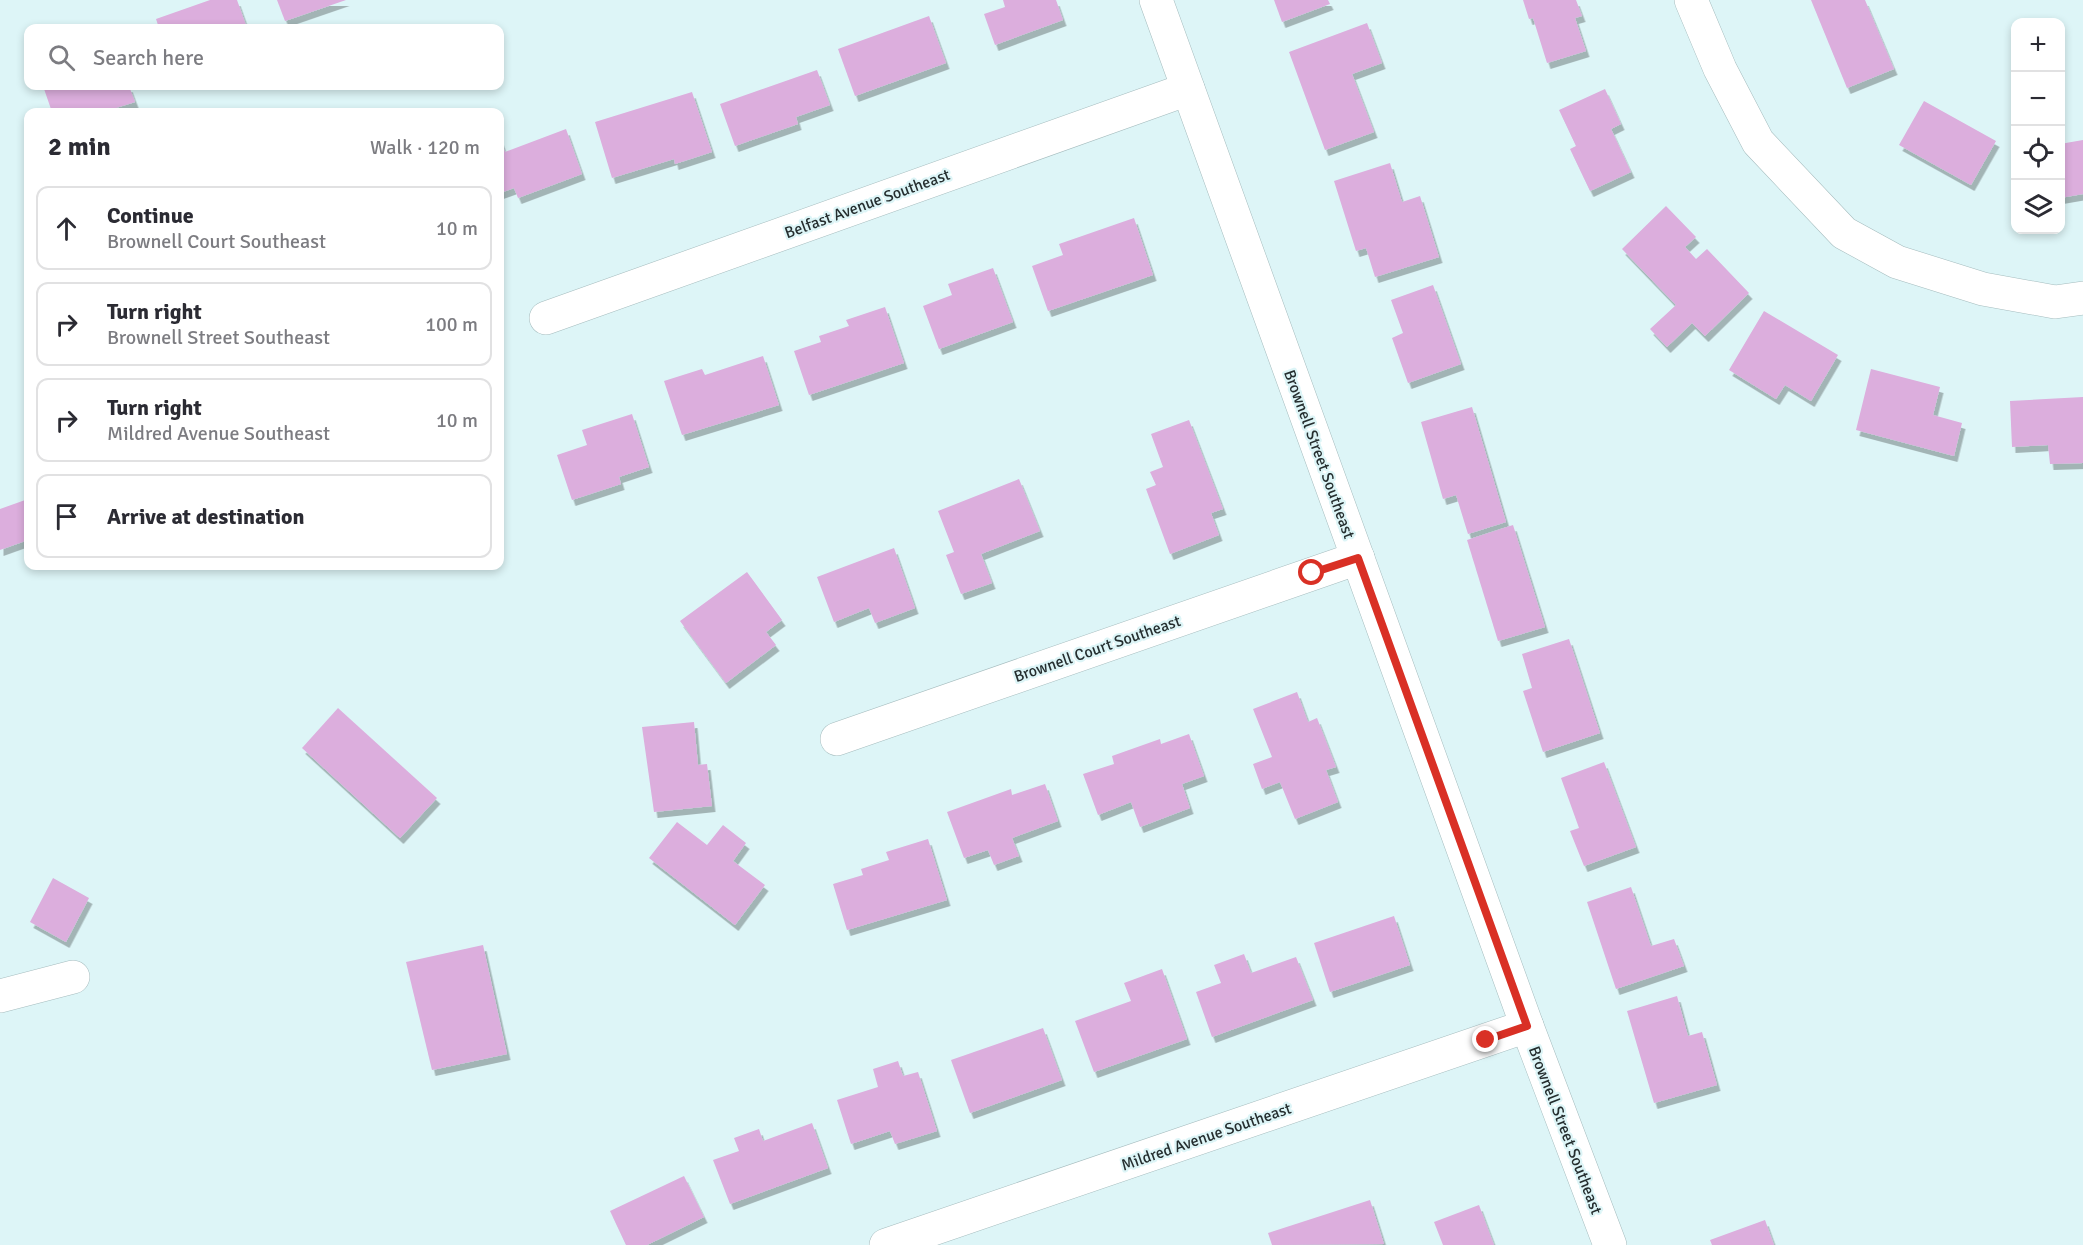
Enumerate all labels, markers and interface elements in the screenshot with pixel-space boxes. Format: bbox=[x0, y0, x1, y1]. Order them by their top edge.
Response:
map controls bbox=[2011, 18, 2065, 234]
button: + bbox=[2011, 18, 2065, 72]
search box bbox=[24, 24, 504, 90]
icon: search bbox=[45, 41, 78, 74]
text: Search here bbox=[93, 44, 204, 71]
button: − bbox=[2011, 72, 2065, 126]
button: locate bbox=[2011, 126, 2065, 180]
text: 2 min bbox=[48, 131, 111, 163]
text: Walk · 120 m bbox=[370, 135, 480, 160]
street label: Belfast Avenue Southeast bbox=[782, 165, 953, 243]
button: layers bbox=[2011, 180, 2065, 234]
text: Continue bbox=[107, 202, 194, 229]
icon: ahead bbox=[50, 212, 83, 245]
text: 10 m bbox=[436, 216, 478, 241]
text: Brownell Court Southeast bbox=[107, 229, 326, 254]
text: Turn right bbox=[107, 298, 202, 325]
icon: right bbox=[50, 308, 83, 341]
text: 100 m bbox=[425, 312, 478, 337]
text: Brownell Street Southeast bbox=[107, 325, 330, 350]
street label: Brownell Street Southeast bbox=[1279, 367, 1359, 542]
text: Turn right bbox=[107, 394, 202, 421]
icon: right bbox=[50, 404, 83, 437]
text: 10 m bbox=[436, 408, 478, 433]
text: Mildred Avenue Southeast bbox=[107, 421, 330, 446]
icon: arrive bbox=[50, 500, 83, 533]
text: Arrive at destination bbox=[107, 503, 304, 530]
route start bbox=[1298, 559, 1324, 585]
street label: Brownell Court Southeast bbox=[1011, 611, 1184, 687]
route end bbox=[1472, 1026, 1498, 1052]
street label: Brownell Street Southeast bbox=[1524, 1043, 1607, 1218]
street label: Mildred Avenue Southeast bbox=[1119, 1098, 1294, 1175]

